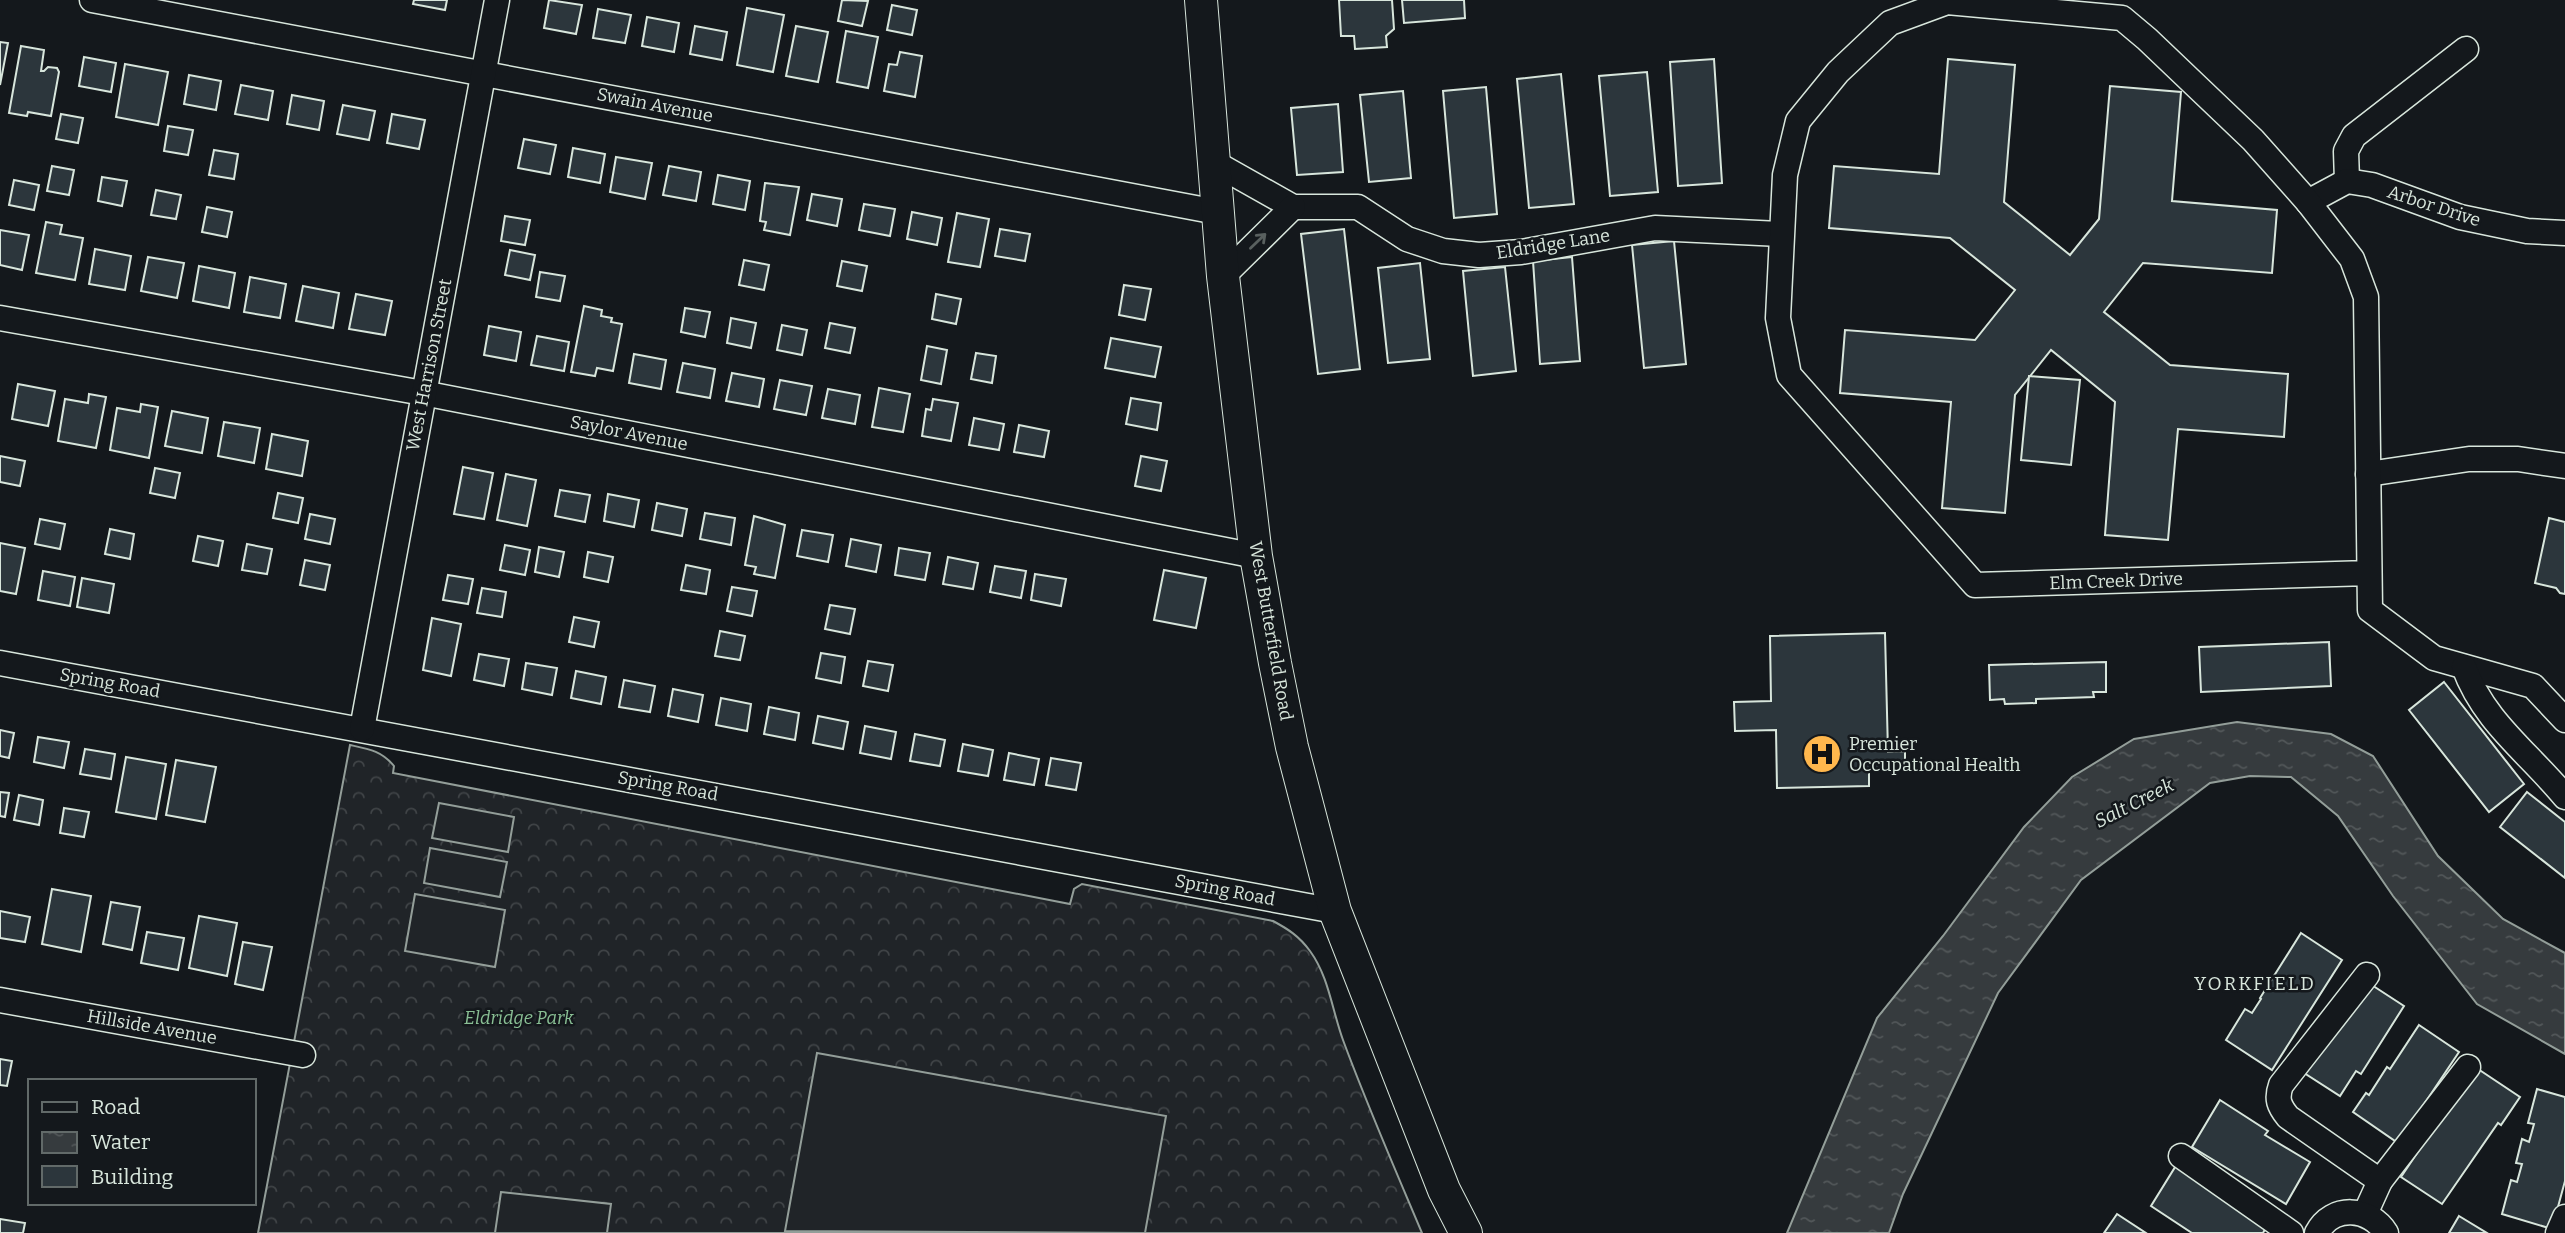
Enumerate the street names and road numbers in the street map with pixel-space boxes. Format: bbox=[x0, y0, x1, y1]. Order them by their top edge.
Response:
street label: Swain Avenue bbox=[595, 83, 715, 127]
street label: Arbor Drive bbox=[2385, 181, 2483, 231]
street label: Eldridge Lane bbox=[1495, 224, 1611, 264]
street label: West Harrison Street bbox=[401, 276, 457, 453]
street label: Saylor Avenue bbox=[568, 411, 690, 455]
street label: West Butterfield Road bbox=[1244, 539, 1298, 723]
street label: Elm Creek Drive bbox=[2049, 568, 2183, 594]
street label: Spring Road bbox=[58, 663, 162, 703]
street label: Spring Road bbox=[616, 766, 720, 806]
street label: Spring Road bbox=[1173, 870, 1277, 911]
street label: Hillside Avenue bbox=[85, 1005, 219, 1049]

